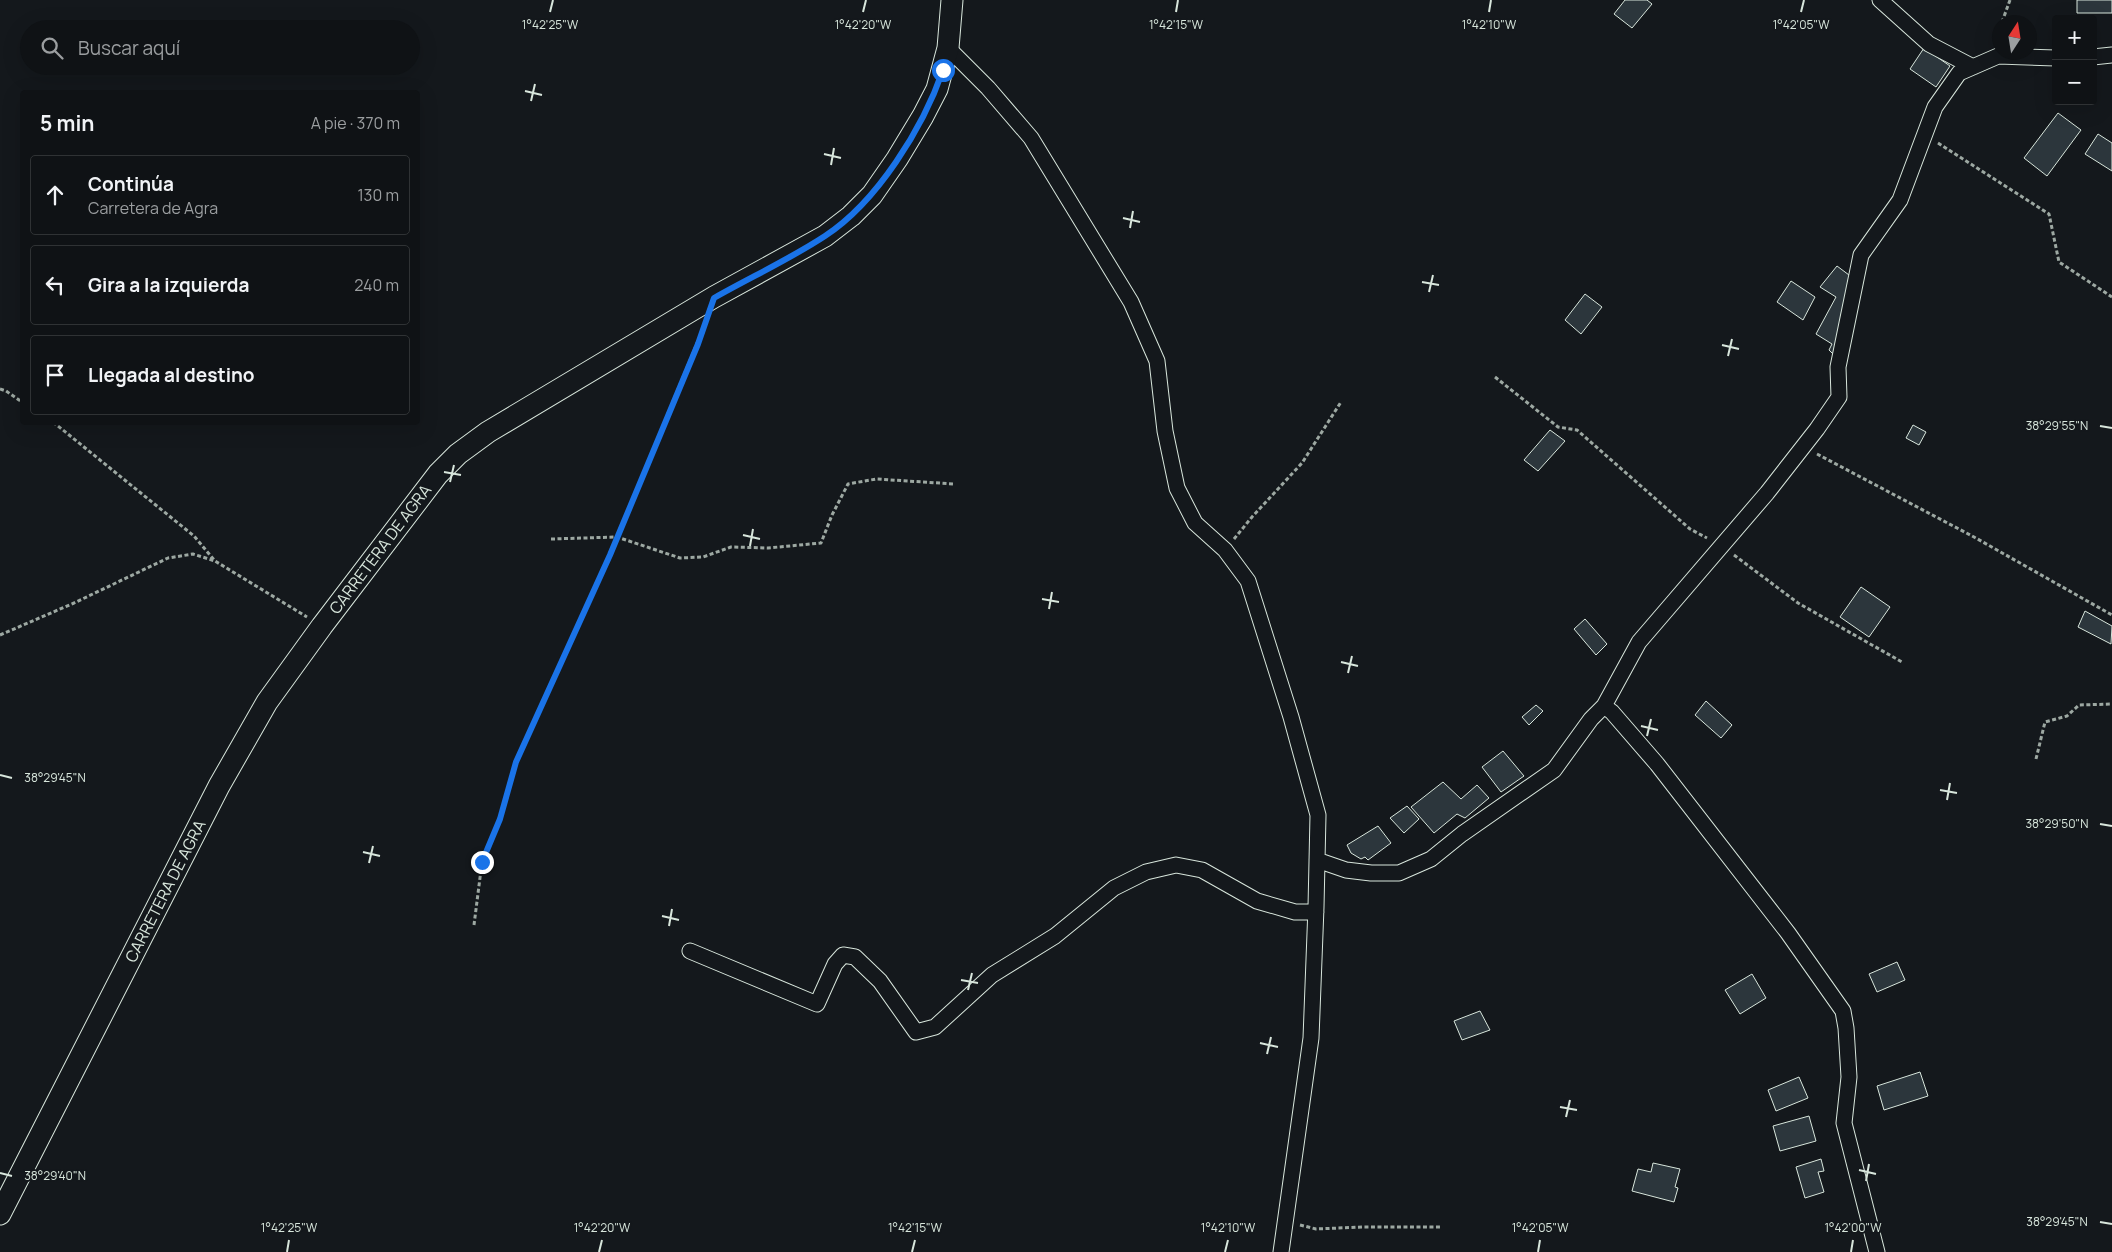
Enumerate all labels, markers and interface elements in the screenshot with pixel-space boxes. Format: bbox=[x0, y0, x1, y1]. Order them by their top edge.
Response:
north arrow bbox=[1992, 15, 2037, 60]
map controls bbox=[2052, 15, 2097, 105]
button: + bbox=[2052, 15, 2097, 60]
text: 1°42'25"W bbox=[522, 16, 579, 33]
text: 1°42'20"W bbox=[835, 16, 892, 33]
text: 1°42'15"W bbox=[1149, 16, 1204, 33]
text: 1°42'10"W bbox=[1462, 16, 1517, 33]
text: 1°42'05"W bbox=[1773, 16, 1830, 33]
search box bbox=[20, 20, 420, 75]
icon: search bbox=[38, 34, 66, 62]
text: Buscar aquí bbox=[78, 35, 180, 61]
route start bbox=[932, 59, 955, 82]
button: − bbox=[2052, 60, 2097, 105]
text: 5 min bbox=[40, 109, 94, 137]
text: A pie · 370 m bbox=[311, 112, 400, 134]
text: Continúa bbox=[88, 171, 174, 197]
icon: ahead bbox=[41, 181, 69, 209]
text: 130 m bbox=[357, 184, 399, 206]
text: Carretera de Agra bbox=[88, 197, 218, 219]
icon: left bbox=[41, 271, 69, 299]
text: Gira a la izquierda bbox=[88, 272, 249, 298]
text: 240 m bbox=[354, 274, 399, 296]
icon: arrive bbox=[41, 361, 69, 389]
text: Llegada al destino bbox=[88, 362, 255, 388]
text: 38°29'55"N bbox=[2026, 417, 2088, 434]
street label: CARRETERA DE AGRA bbox=[324, 480, 436, 618]
text: 38°29'45"N bbox=[24, 769, 86, 786]
text: 38°29'50"N bbox=[2025, 815, 2089, 832]
street label: CARRETERA DE AGRA bbox=[120, 816, 210, 966]
route end bbox=[471, 851, 494, 874]
text: 38°29'40"N bbox=[24, 1167, 86, 1184]
text: 38°29'45"N bbox=[2026, 1213, 2088, 1230]
text: 1°42'25"W bbox=[261, 1219, 318, 1236]
text: 1°42'20"W bbox=[574, 1219, 631, 1236]
text: 1°42'15"W bbox=[888, 1219, 943, 1236]
text: 1°42'10"W bbox=[1201, 1219, 1256, 1236]
text: 1°42'05"W bbox=[1512, 1219, 1569, 1236]
text: 1°42'00"W bbox=[1824, 1219, 1882, 1236]

